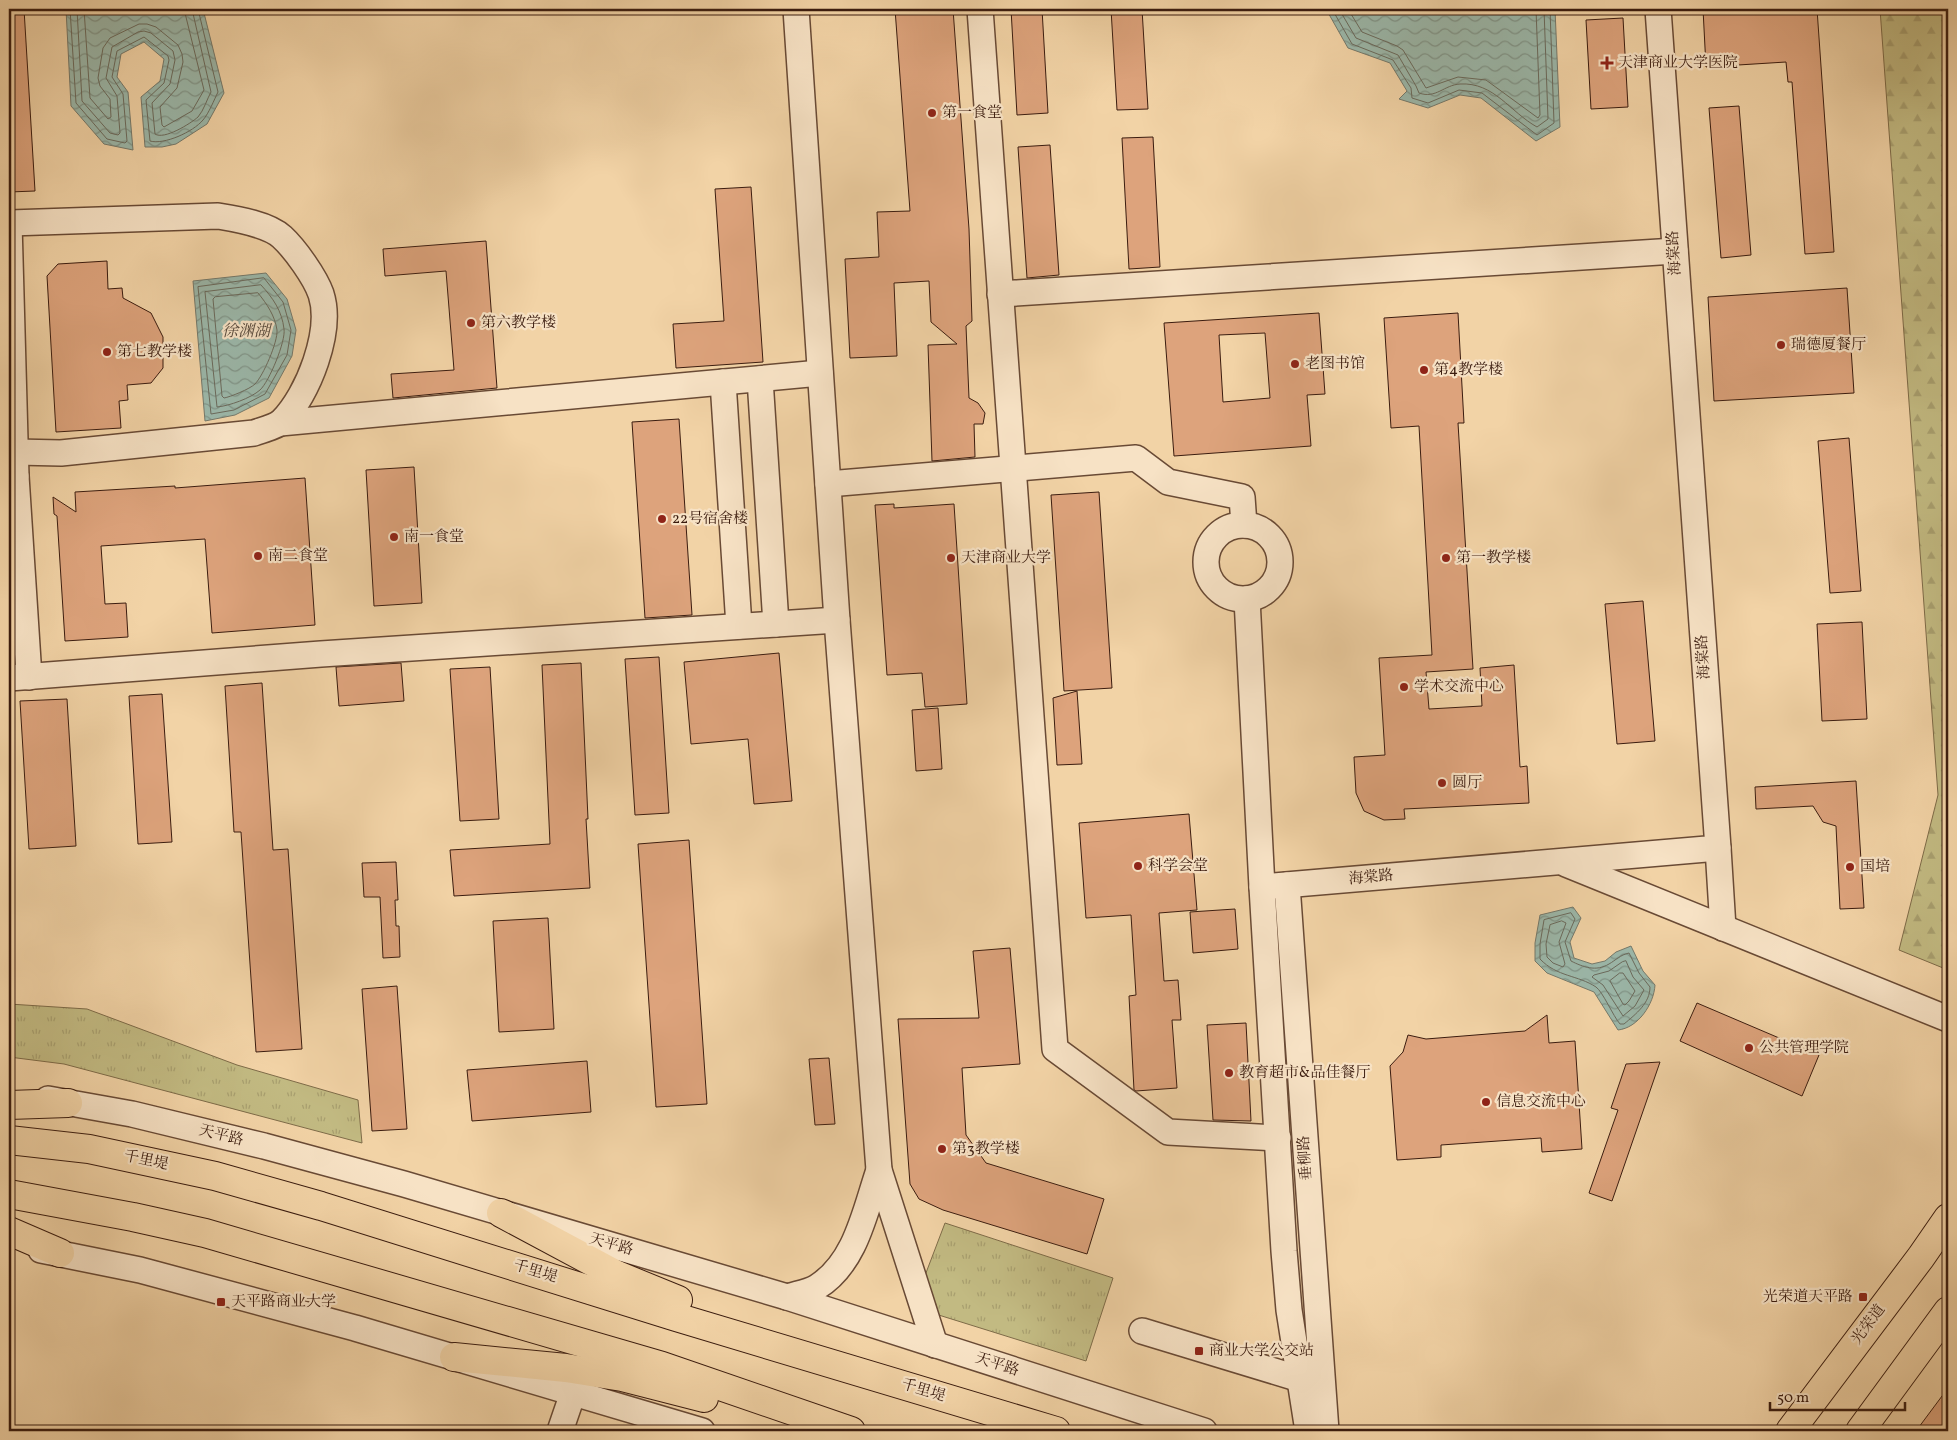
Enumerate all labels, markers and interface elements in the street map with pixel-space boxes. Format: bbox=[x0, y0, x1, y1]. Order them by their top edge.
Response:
place label: 天津商业大学医院 bbox=[1618, 53, 1738, 74]
marker: 天津商业大学医院 bbox=[1600, 56, 1614, 70]
place label: 第一食堂 bbox=[942, 103, 1002, 124]
marker: 第一食堂 bbox=[926, 107, 938, 119]
street label: 海棠路 bbox=[1663, 230, 1687, 276]
place label: 第六教学楼 bbox=[481, 313, 556, 334]
marker: 第六教学楼 bbox=[465, 317, 477, 329]
water label: 徐渊湖 bbox=[222, 321, 273, 343]
place label: 瑞德厦餐厅 bbox=[1791, 335, 1866, 356]
marker: 瑞德厦餐厅 bbox=[1775, 339, 1787, 351]
place label: 第七教学楼 bbox=[117, 342, 192, 363]
marker: 第七教学楼 bbox=[101, 346, 113, 358]
place label: 老图书馆 bbox=[1305, 354, 1365, 375]
marker: 老图书馆 bbox=[1289, 358, 1301, 370]
place label: 第4教学楼 bbox=[1434, 360, 1503, 381]
marker: 第4教学楼 bbox=[1418, 364, 1430, 376]
place label: 22号宿舍楼 bbox=[672, 509, 748, 530]
marker: 22号宿舍楼 bbox=[656, 513, 668, 525]
place label: 南一食堂 bbox=[404, 527, 464, 548]
marker: 南一食堂 bbox=[388, 531, 400, 543]
place label: 南二食堂 bbox=[268, 546, 328, 567]
place label: 天津商业大学 bbox=[961, 548, 1051, 569]
place label: 第一教学楼 bbox=[1456, 548, 1531, 569]
marker: 南二食堂 bbox=[252, 550, 264, 562]
marker: 天津商业大学 bbox=[945, 552, 957, 564]
marker: 第一教学楼 bbox=[1440, 552, 1452, 564]
street label: 海棠路 bbox=[1692, 634, 1716, 680]
place label: 学术交流中心 bbox=[1414, 677, 1504, 698]
marker: 学术交流中心 bbox=[1398, 681, 1410, 693]
place label: 圆厅 bbox=[1452, 773, 1482, 794]
marker: 圆厅 bbox=[1436, 777, 1448, 789]
place label: 科学会堂 bbox=[1148, 856, 1208, 877]
place label: 国培 bbox=[1860, 857, 1890, 878]
marker: 科学会堂 bbox=[1132, 860, 1144, 872]
marker: 国培 bbox=[1844, 861, 1856, 873]
street label: 海棠路 bbox=[1348, 866, 1394, 890]
place label: 公共管理学院 bbox=[1759, 1038, 1849, 1059]
marker: 公共管理学院 bbox=[1743, 1042, 1755, 1054]
place label: 教育超市&品佳餐厅 bbox=[1239, 1063, 1370, 1084]
marker: 教育超市&品佳餐厅 bbox=[1223, 1067, 1235, 1079]
place label: 信息交流中心 bbox=[1496, 1092, 1586, 1113]
marker: 信息交流中心 bbox=[1480, 1096, 1492, 1108]
street label: 天平路 bbox=[197, 1120, 245, 1152]
street label: 垂柳路 bbox=[1294, 1135, 1318, 1181]
place label: 第3教学楼 bbox=[952, 1139, 1020, 1160]
marker: 第3教学楼 bbox=[936, 1143, 948, 1155]
street label: 千里堤 bbox=[122, 1146, 170, 1176]
street label: 天平路 bbox=[586, 1229, 636, 1261]
street label: 千里堤 bbox=[510, 1255, 560, 1289]
place label: 光荣道天平路 bbox=[1763, 1287, 1853, 1308]
marker: 光荣道天平路 bbox=[1857, 1291, 1869, 1303]
place label: 天平路商业大学 bbox=[231, 1292, 336, 1313]
marker: 天平路商业大学 bbox=[215, 1296, 227, 1308]
street label: 光荣道 bbox=[1847, 1301, 1891, 1349]
place label: 商业大学公交站 bbox=[1209, 1341, 1314, 1362]
marker: 商业大学公交站 bbox=[1193, 1345, 1205, 1357]
street label: 天平路 bbox=[972, 1348, 1022, 1382]
street label: 千里堤 bbox=[898, 1374, 948, 1408]
scale bar bbox=[1770, 1380, 1904, 1412]
text: 50 m bbox=[1777, 1388, 1809, 1409]

